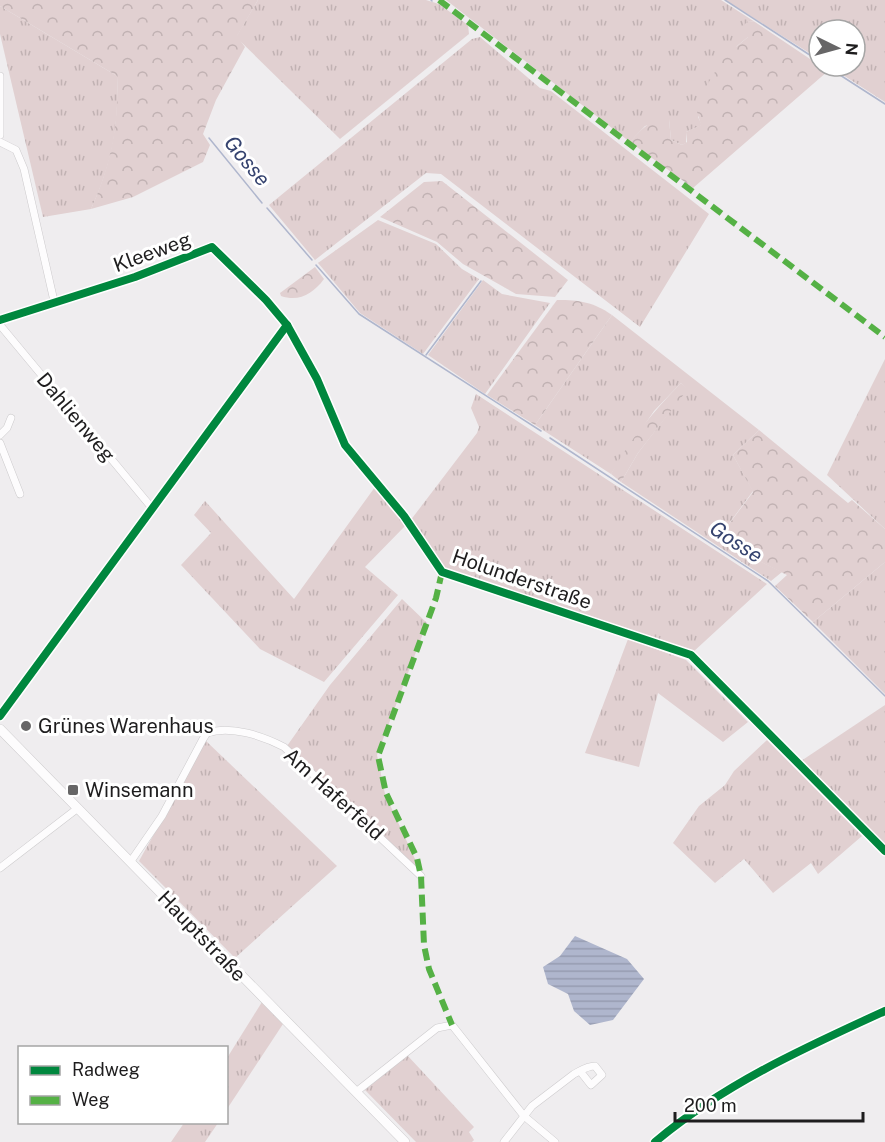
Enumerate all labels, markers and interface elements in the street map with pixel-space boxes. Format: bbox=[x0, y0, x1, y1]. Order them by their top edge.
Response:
north arrow bbox=[807, 18, 867, 78]
text: N bbox=[841, 42, 861, 56]
water label: Gosse bbox=[219, 130, 276, 191]
street label: Kleeweg bbox=[110, 227, 194, 277]
street label: Dahlienweg bbox=[32, 368, 120, 466]
water label: Gosse bbox=[705, 515, 767, 568]
street label: Holunderstraße bbox=[449, 544, 595, 614]
place label: Grünes Warenhaus bbox=[38, 714, 214, 738]
marker: Grünes Warenhaus bbox=[19, 719, 33, 733]
street label: Am Haferfeld bbox=[279, 743, 389, 845]
place label: Winsemann bbox=[85, 778, 193, 802]
marker: Winsemann bbox=[66, 783, 80, 797]
street label: Hauptstraße bbox=[153, 886, 251, 986]
legend bbox=[18, 1046, 228, 1124]
text: Radweg bbox=[72, 1059, 140, 1080]
scale bar bbox=[675, 1085, 862, 1123]
text: Weg bbox=[72, 1089, 110, 1110]
text: 200 m bbox=[684, 1095, 737, 1116]

